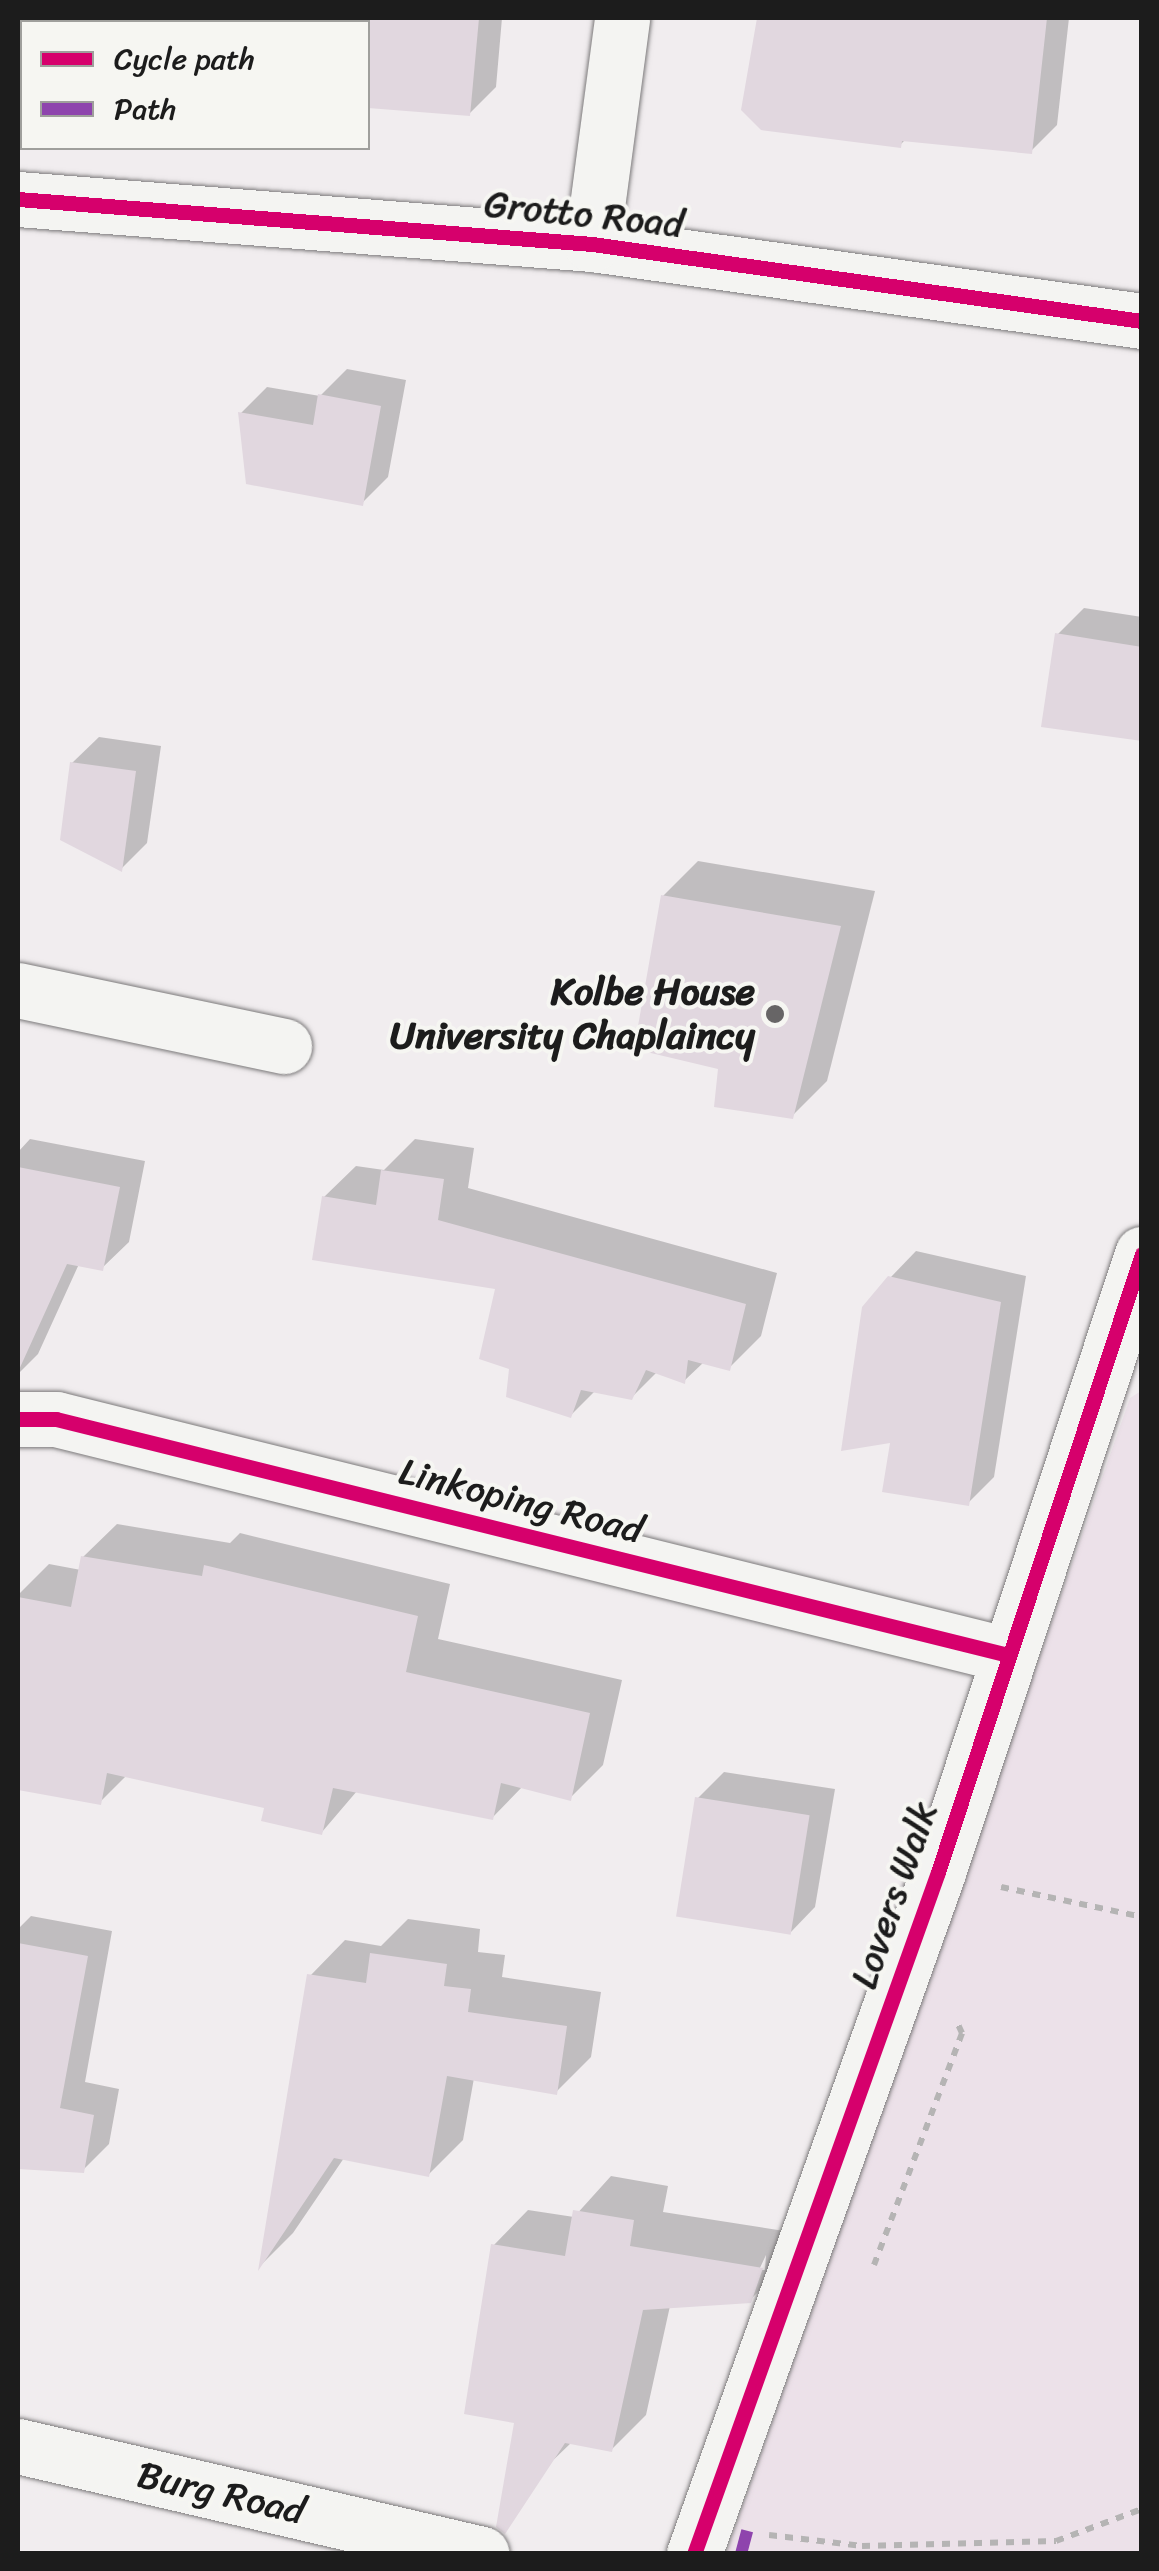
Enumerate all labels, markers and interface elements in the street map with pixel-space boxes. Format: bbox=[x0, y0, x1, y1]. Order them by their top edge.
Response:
legend bbox=[20, 20, 370, 150]
text: Cycle path bbox=[114, 32, 255, 86]
text: Path bbox=[114, 82, 176, 136]
street label: Grotto Road bbox=[482, 181, 686, 247]
place label: Kolbe House University Chaplaincy bbox=[390, 969, 755, 1058]
marker: Kolbe House University Chaplaincy bbox=[764, 1003, 786, 1025]
street label: Linkoping Road bbox=[394, 1449, 648, 1553]
street label: Lovers Walk bbox=[841, 1796, 947, 1994]
street label: Burg Road bbox=[133, 2452, 309, 2534]

